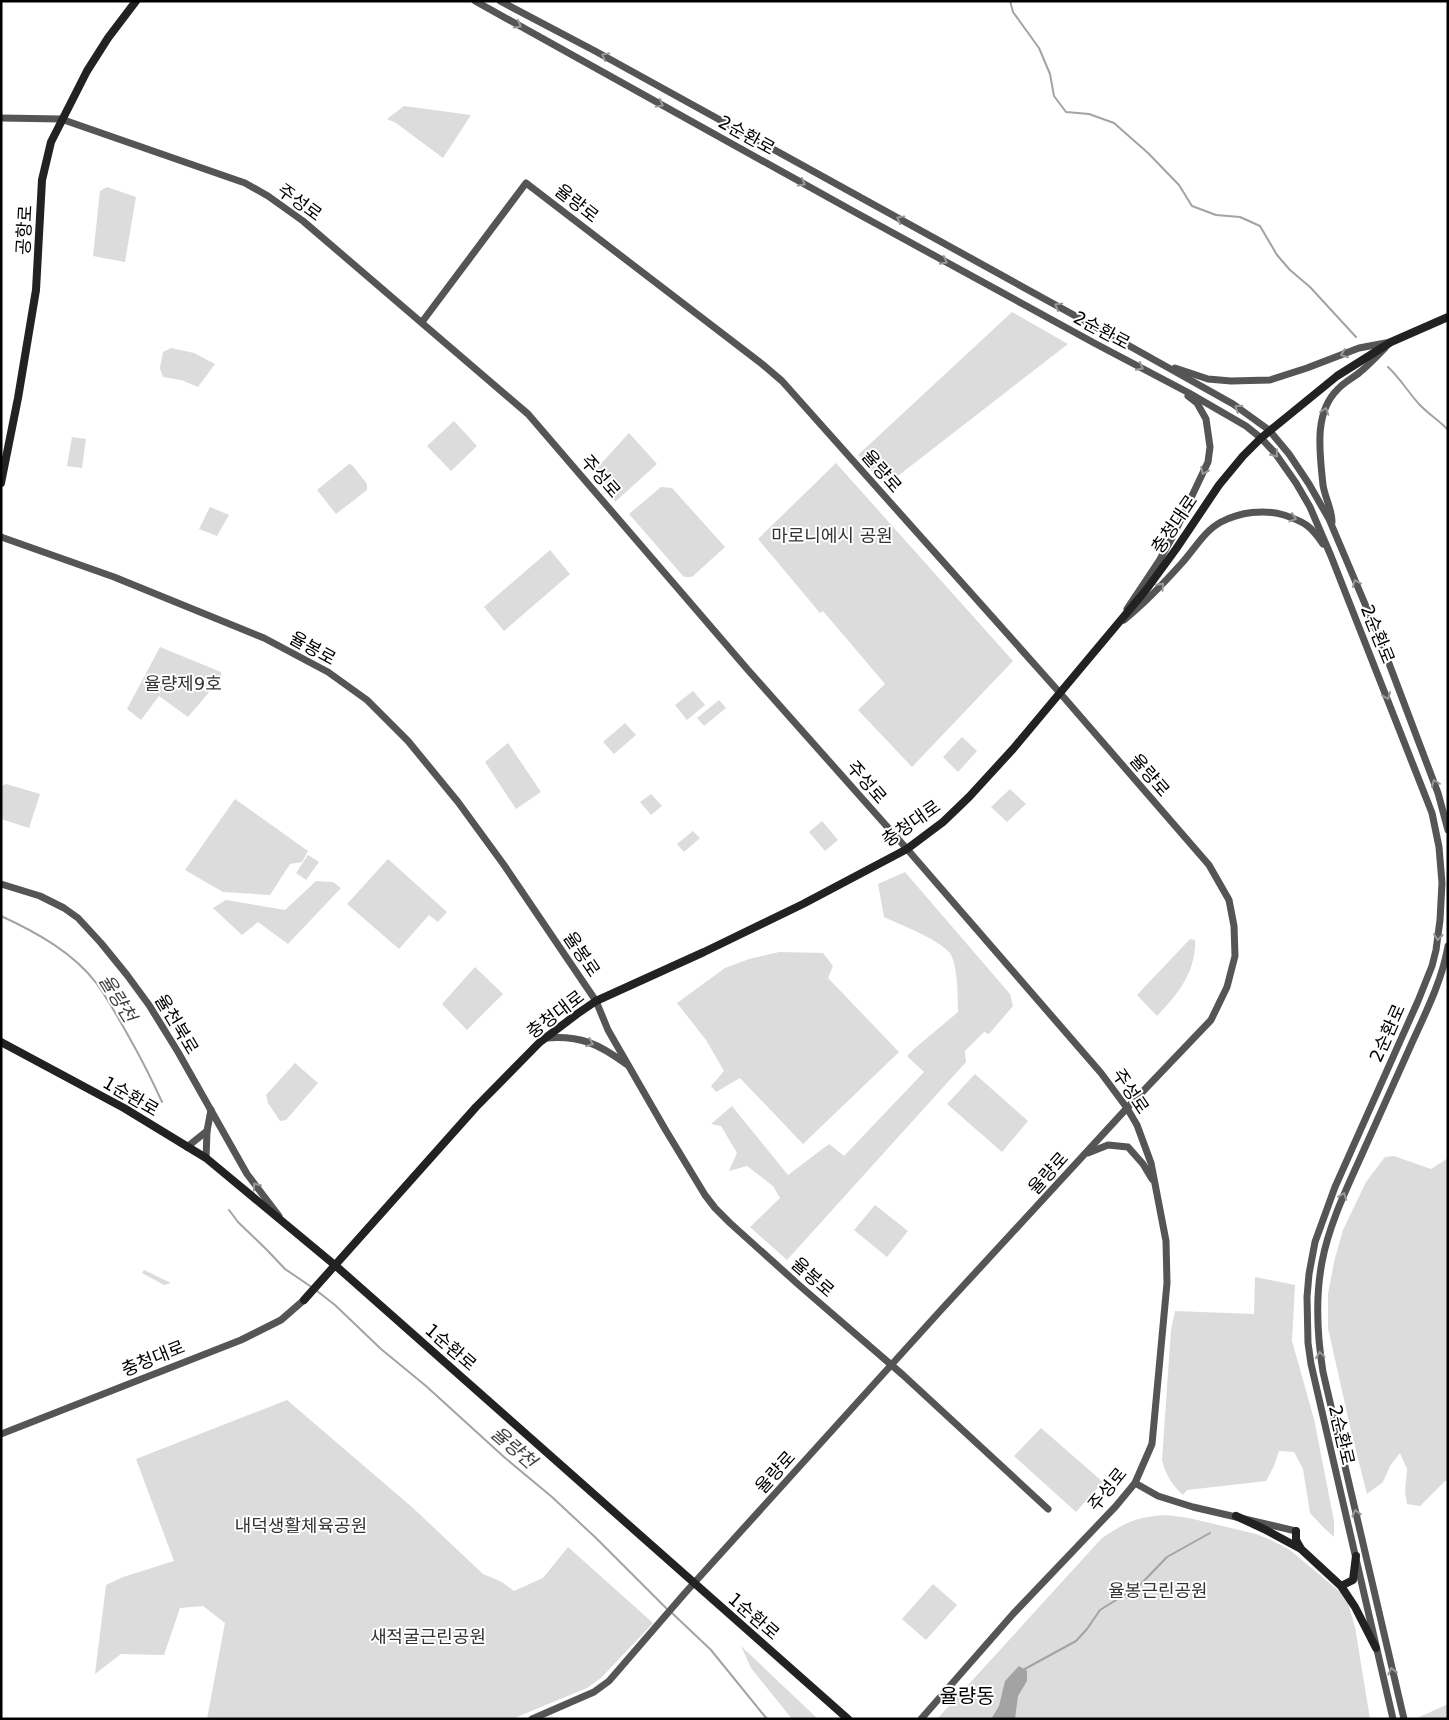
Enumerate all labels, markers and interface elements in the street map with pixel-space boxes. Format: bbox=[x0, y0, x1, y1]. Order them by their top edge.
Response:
one-way arrow bbox=[512, 18, 521, 28]
one-way arrow bbox=[601, 52, 610, 62]
one-way arrow bbox=[654, 98, 663, 108]
street label: 2순환로 bbox=[715, 111, 779, 159]
one-way arrow bbox=[796, 177, 805, 187]
street label: 주성로 bbox=[274, 179, 326, 225]
street label: 율량로 bbox=[551, 179, 603, 227]
street label: 공항로 bbox=[12, 205, 36, 255]
one-way arrow bbox=[897, 216, 906, 226]
one-way arrow bbox=[939, 255, 948, 265]
one-way arrow bbox=[1054, 302, 1063, 312]
street label: 2순환로 bbox=[1070, 306, 1134, 354]
one-way arrow bbox=[1340, 347, 1349, 358]
one-way arrow bbox=[1134, 361, 1143, 371]
one-way arrow bbox=[1234, 405, 1244, 414]
one-way arrow bbox=[1319, 407, 1329, 416]
street label: 율량로 bbox=[858, 445, 906, 497]
one-way arrow bbox=[1270, 448, 1278, 457]
street label: 주성로 bbox=[577, 450, 625, 502]
one-way arrow bbox=[1200, 466, 1210, 475]
street label: 충청대로 bbox=[1147, 491, 1201, 557]
one-way arrow bbox=[1288, 513, 1297, 523]
park label: 마로니에시 공원 bbox=[771, 525, 893, 546]
one-way arrow bbox=[1352, 579, 1362, 588]
one-way arrow bbox=[1155, 582, 1164, 591]
street label: 2순환로 bbox=[1357, 602, 1399, 666]
street label: 율봉로 bbox=[286, 627, 340, 669]
park label: 율량제9호 bbox=[144, 673, 222, 694]
one-way arrow bbox=[1381, 691, 1391, 700]
street label: 율량로 bbox=[1126, 749, 1174, 801]
street label: 주성로 bbox=[843, 756, 891, 808]
one-way arrow bbox=[1431, 779, 1441, 788]
street label: 충청대로 bbox=[878, 795, 944, 851]
street label: 율봉로 bbox=[559, 928, 605, 980]
one-way arrow bbox=[1433, 933, 1444, 941]
water label: 율량천 bbox=[95, 970, 142, 1027]
street label: 충청대로 bbox=[522, 986, 588, 1042]
street label: 율천북로 bbox=[151, 990, 203, 1058]
street label: 2순환로 bbox=[1365, 1001, 1409, 1065]
one-way arrow bbox=[585, 1037, 594, 1047]
street label: 주성로 bbox=[1108, 1065, 1154, 1117]
street label: 1순환로 bbox=[99, 1072, 163, 1120]
street label: 율량로 bbox=[1024, 1148, 1072, 1198]
one-way arrow bbox=[253, 1182, 262, 1191]
one-way arrow bbox=[1337, 1192, 1347, 1201]
street label: 율봉로 bbox=[787, 1253, 839, 1301]
street label: 1순환로 bbox=[421, 1319, 481, 1375]
street label: 충청대로 bbox=[118, 1336, 188, 1380]
one-way arrow bbox=[1315, 1350, 1326, 1358]
street label: 2순환로 bbox=[1325, 1403, 1359, 1467]
water label: 율량천 bbox=[487, 1421, 542, 1473]
street label: 율량로 bbox=[751, 1447, 799, 1497]
street label: 주성로 bbox=[1083, 1463, 1131, 1515]
one-way arrow bbox=[1351, 1509, 1362, 1518]
park label: 내덕생활체육공원 bbox=[235, 1515, 367, 1536]
park label: 율봉근린공원 bbox=[1108, 1580, 1208, 1601]
street label: 1순환로 bbox=[724, 1588, 784, 1644]
park label: 새적굴근린공원 bbox=[370, 1626, 486, 1647]
one-way arrow bbox=[1387, 1667, 1398, 1676]
district label: 율량동 bbox=[939, 1684, 995, 1708]

